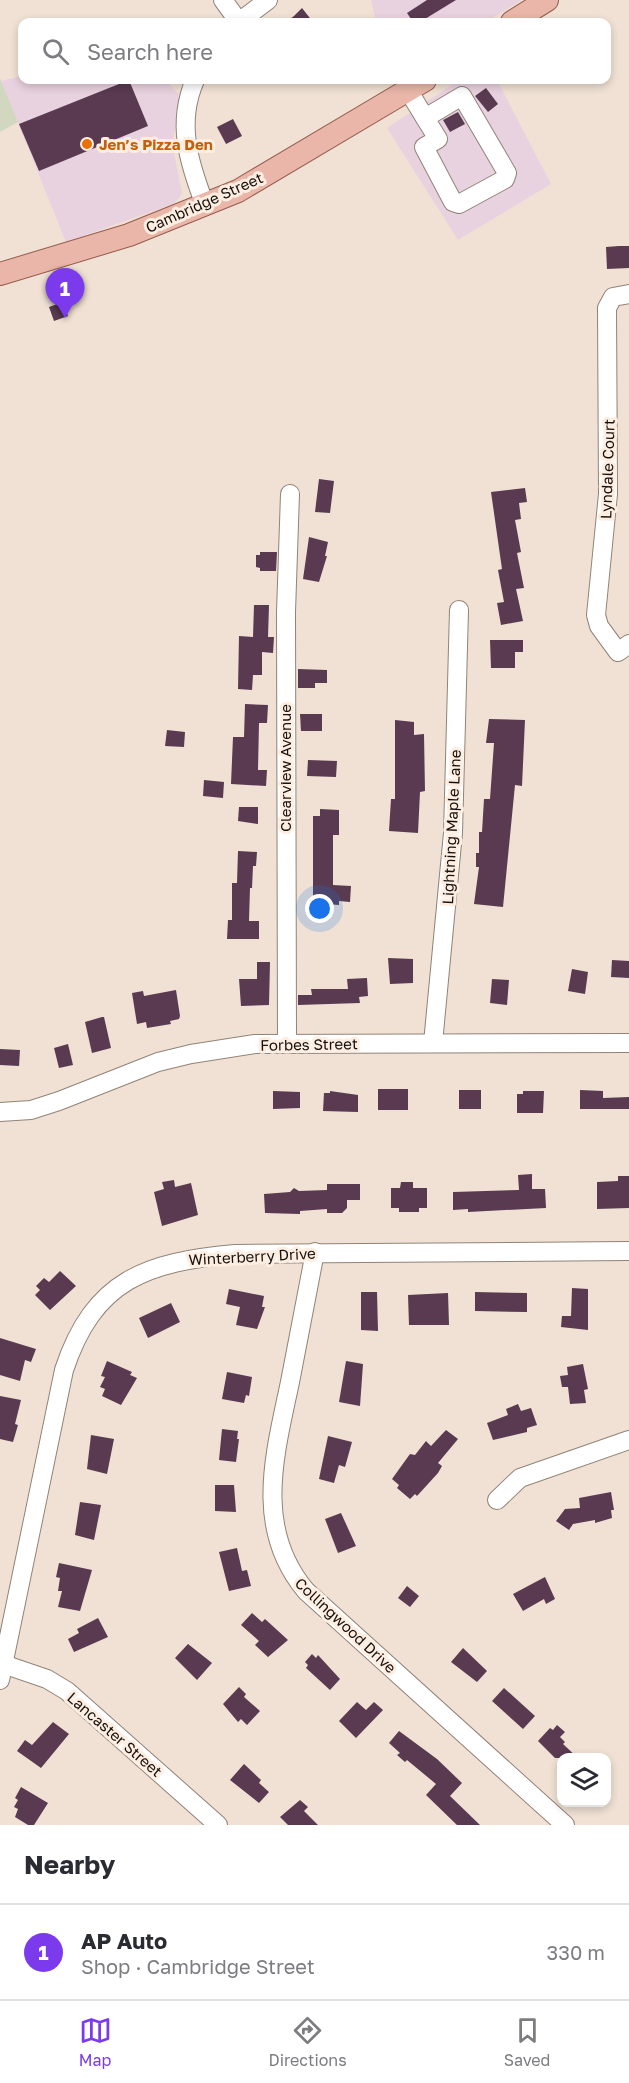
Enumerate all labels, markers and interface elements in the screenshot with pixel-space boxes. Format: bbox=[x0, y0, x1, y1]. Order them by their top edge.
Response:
search box bbox=[18, 18, 611, 84]
icon: search bbox=[39, 35, 72, 68]
text: Search here bbox=[87, 38, 213, 65]
place label: Jen’s Pizza Den bbox=[99, 135, 213, 153]
marker: Jen’s Pizza Den bbox=[80, 137, 94, 151]
street label: Cambridge Street bbox=[143, 168, 265, 236]
pin: 1 bbox=[46, 268, 84, 318]
street label: Lyndale Court bbox=[596, 419, 618, 519]
street label: Clearview Avenue bbox=[276, 704, 294, 832]
street label: Lightning Maple Lane bbox=[438, 749, 464, 905]
your location bbox=[305, 894, 334, 923]
street label: Forbes Street bbox=[260, 1034, 358, 1054]
street label: Winterberry Drive bbox=[188, 1244, 316, 1268]
street label: Collingwood Drive bbox=[292, 1574, 400, 1677]
street label: Lancaster Street bbox=[64, 1688, 166, 1780]
map controls bbox=[557, 1753, 611, 1807]
button: layers bbox=[557, 1753, 611, 1807]
text: Nearby bbox=[24, 1849, 115, 1880]
text: AP Auto bbox=[81, 1927, 167, 1954]
text: 1 bbox=[38, 1940, 49, 1964]
text: 330 m bbox=[547, 1940, 605, 1964]
text: Shop · Cambridge Street bbox=[81, 1954, 315, 1978]
tab: Map bbox=[79, 2014, 112, 2070]
tab: Directions bbox=[269, 2014, 347, 2070]
tab: Saved bbox=[504, 2014, 550, 2070]

